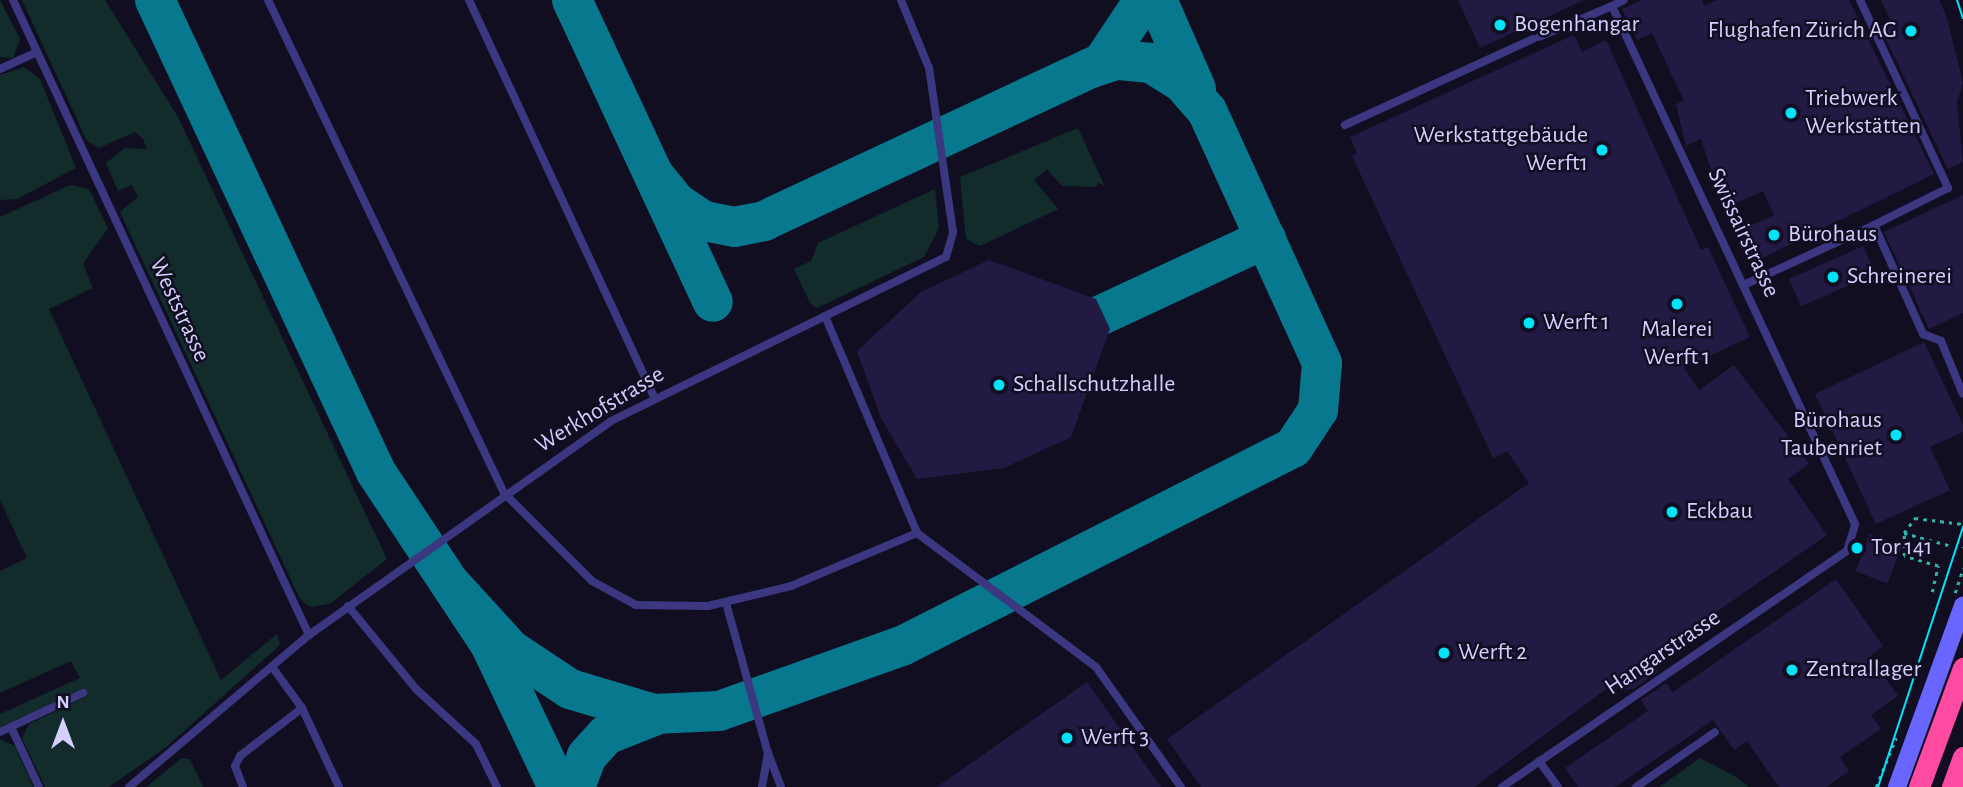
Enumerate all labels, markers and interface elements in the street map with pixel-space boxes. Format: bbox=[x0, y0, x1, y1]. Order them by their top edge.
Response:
place label: Bogenhangar bbox=[1514, 11, 1639, 39]
marker: Bogenhangar bbox=[1492, 17, 1508, 33]
place label: Flughafen Zürich AG bbox=[1708, 17, 1897, 45]
marker: Flughafen Zürich AG bbox=[1903, 23, 1919, 39]
place label: Triebwerk Werkstätten bbox=[1805, 85, 1921, 141]
marker: Triebwerk Werkstätten bbox=[1783, 105, 1799, 121]
place label: Werkstattgebäude Werft1 bbox=[1413, 122, 1588, 178]
marker: Werkstattgebäude Werft1 bbox=[1594, 142, 1610, 158]
street label: Swissairstrasse bbox=[1701, 164, 1785, 302]
place label: Bürohaus bbox=[1788, 221, 1877, 249]
marker: Bürohaus bbox=[1766, 227, 1782, 243]
street label: Weststrasse bbox=[142, 253, 216, 367]
place label: Schreinerei bbox=[1847, 263, 1952, 291]
marker: Schreinerei bbox=[1825, 269, 1841, 285]
marker: Malerei Werft 1 bbox=[1669, 296, 1685, 312]
place label: Werft 1 bbox=[1543, 309, 1610, 337]
marker: Werft 1 bbox=[1521, 315, 1537, 331]
place label: Malerei Werft 1 bbox=[1641, 316, 1713, 372]
street label: Werkhofstrasse bbox=[530, 360, 670, 460]
place label: Schallschutzhalle bbox=[1013, 371, 1175, 399]
marker: Schallschutzhalle bbox=[991, 377, 1007, 393]
place label: Bürohaus Taubenriet bbox=[1781, 407, 1882, 463]
marker: Bürohaus Taubenriet bbox=[1888, 427, 1904, 443]
place label: Eckbau bbox=[1686, 498, 1753, 526]
marker: Eckbau bbox=[1664, 504, 1680, 520]
place label: Tor 141 bbox=[1871, 534, 1932, 562]
marker: Tor 141 bbox=[1849, 540, 1865, 556]
street label: Hangarstrasse bbox=[1600, 604, 1726, 702]
place label: Werft 2 bbox=[1458, 639, 1527, 667]
marker: Werft 2 bbox=[1436, 645, 1452, 661]
place label: Zentrallager bbox=[1806, 656, 1921, 684]
marker: Zentrallager bbox=[1784, 662, 1800, 678]
north arrow bbox=[28, 689, 98, 759]
text: N bbox=[56, 693, 70, 712]
place label: Werft 3 bbox=[1081, 724, 1149, 752]
marker: Werft 3 bbox=[1059, 730, 1075, 746]

